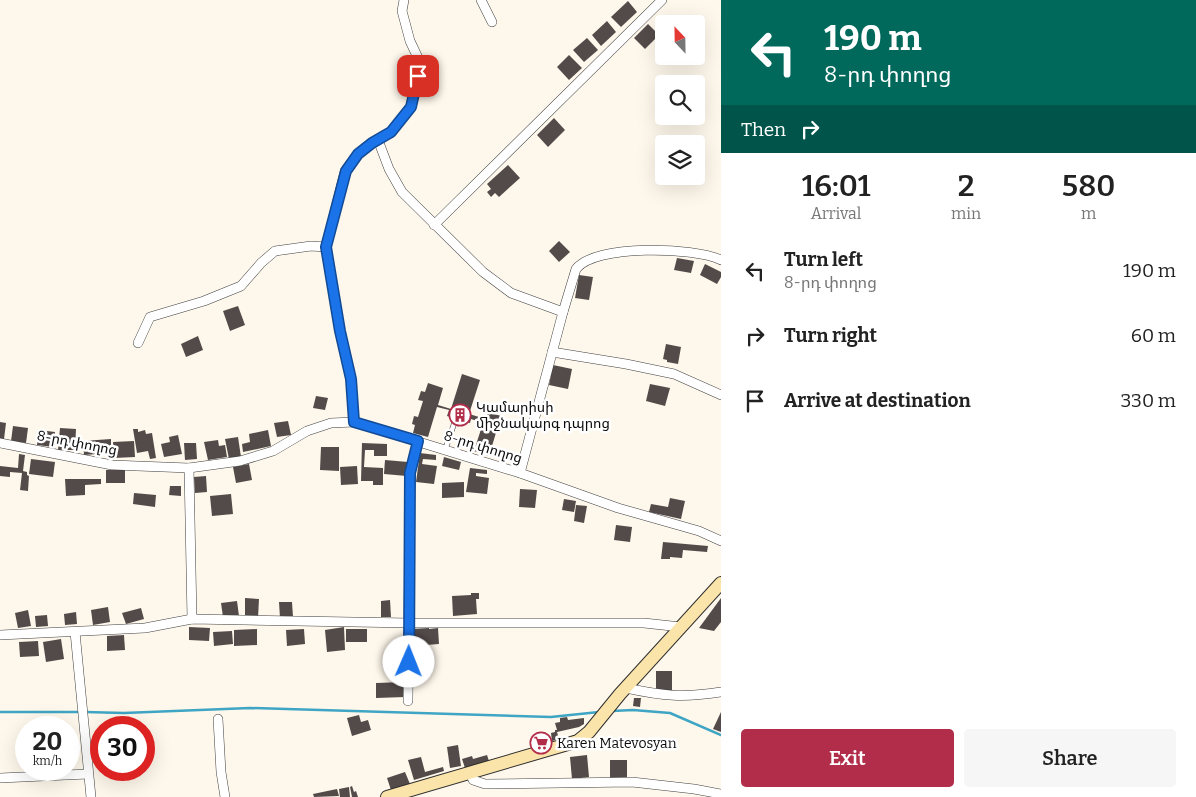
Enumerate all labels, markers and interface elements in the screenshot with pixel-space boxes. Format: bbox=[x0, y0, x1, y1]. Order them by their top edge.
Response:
north arrow bbox=[655, 15, 705, 65]
map controls bbox=[655, 15, 705, 185]
text: 190 m bbox=[824, 17, 922, 59]
icon: left bbox=[741, 20, 806, 85]
pin bbox=[397, 55, 439, 97]
text: 8-րդ փողոց bbox=[824, 61, 952, 88]
icon: arrive bbox=[404, 62, 432, 90]
button: search bbox=[655, 75, 705, 125]
icon: right bbox=[796, 115, 824, 143]
text: Then bbox=[741, 118, 786, 141]
button: layers bbox=[655, 135, 705, 185]
text: 16:01 bbox=[802, 168, 870, 204]
text: 2 bbox=[958, 168, 975, 204]
text: 580 bbox=[1062, 168, 1115, 204]
text: Arrival bbox=[811, 204, 861, 223]
text: min bbox=[951, 204, 981, 223]
text: m bbox=[1081, 204, 1096, 223]
text: Turn left bbox=[784, 248, 863, 271]
icon: left bbox=[741, 257, 769, 285]
text: 190 m bbox=[1123, 259, 1176, 282]
text: 8-րդ փողոց bbox=[784, 273, 877, 292]
icon: right bbox=[741, 322, 769, 350]
text: Turn right bbox=[784, 324, 877, 347]
text: 60 m bbox=[1131, 324, 1176, 347]
icon: arrive bbox=[741, 387, 769, 415]
text: Arrive at destination bbox=[784, 389, 971, 412]
text: 330 m bbox=[1121, 389, 1176, 412]
place label: Կամարիսի միջնակարգ դպրոց bbox=[476, 399, 610, 432]
building icon: Կամարիսի միջնակարգ դպրոց bbox=[448, 403, 472, 427]
street label: 8-րդ փողոց bbox=[36, 427, 118, 459]
street label: 8-րդ փողոց bbox=[442, 427, 524, 467]
position arrow bbox=[382, 635, 434, 687]
speed limit sign: 30 bbox=[90, 716, 155, 781]
text: 20 bbox=[33, 727, 62, 757]
button: Exit bbox=[741, 729, 954, 787]
button: Share bbox=[964, 729, 1176, 787]
supermarket icon: Karen Matevosyan bbox=[529, 731, 553, 755]
place label: Karen Matevosyan bbox=[557, 735, 677, 752]
text: km/h bbox=[33, 754, 62, 768]

